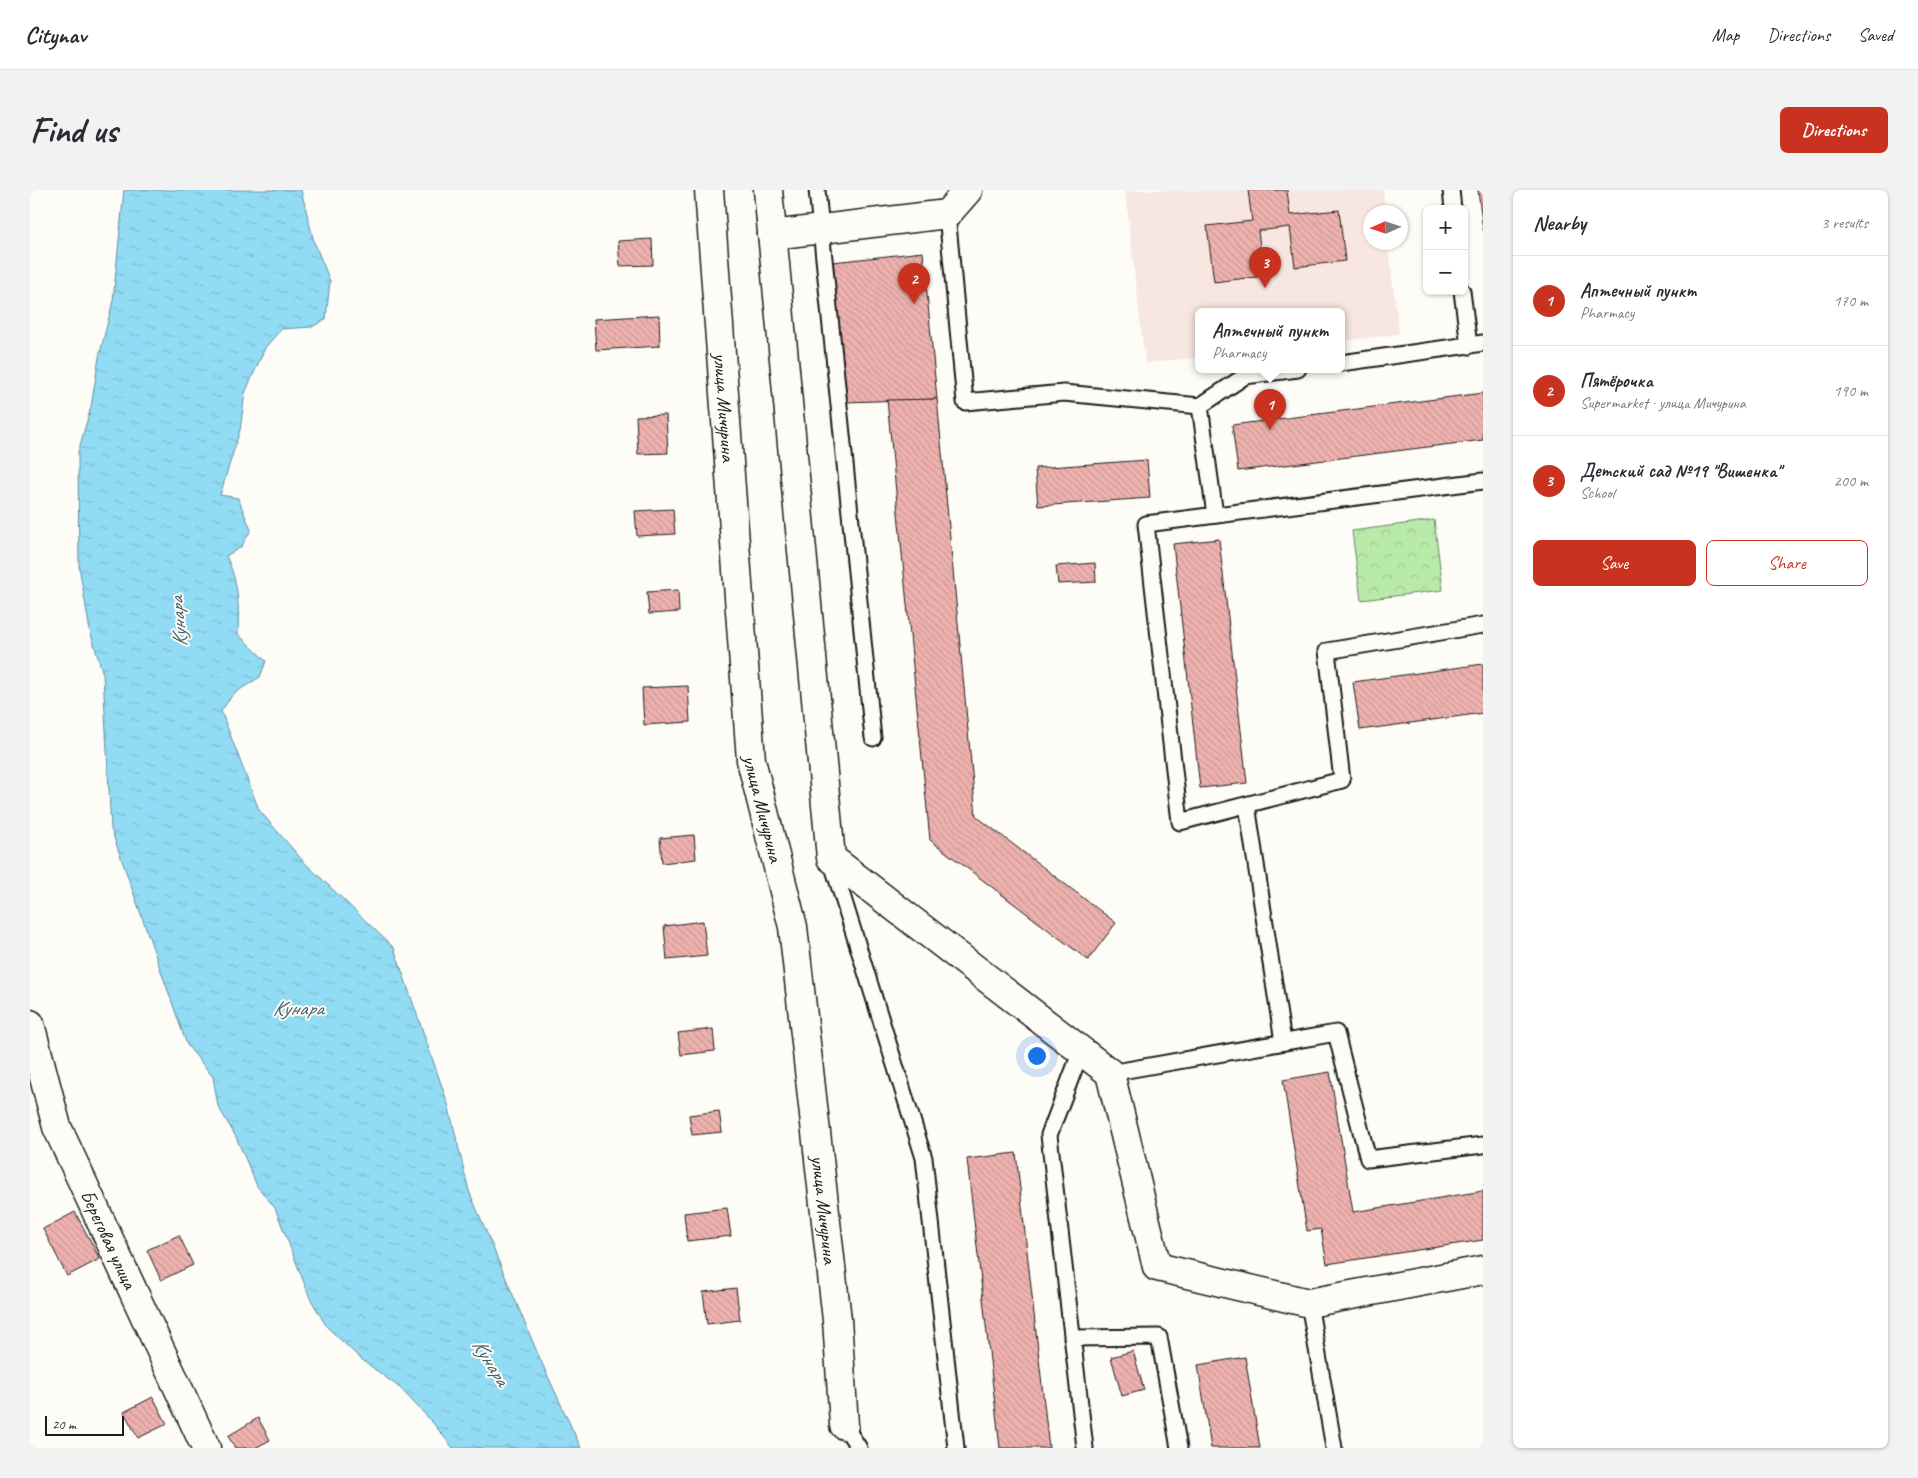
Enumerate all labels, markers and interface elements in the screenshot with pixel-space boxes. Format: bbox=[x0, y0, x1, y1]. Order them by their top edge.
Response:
text: Citynav bbox=[25, 20, 86, 50]
text: Map bbox=[1712, 24, 1739, 46]
text: Directions bbox=[1767, 24, 1830, 46]
text: Saved bbox=[1858, 24, 1893, 46]
button: Directions bbox=[1780, 107, 1888, 153]
text: Find us bbox=[30, 108, 117, 153]
north arrow bbox=[1363, 205, 1408, 250]
map controls bbox=[1423, 205, 1468, 295]
button: + bbox=[1423, 205, 1468, 250]
text: Nearby bbox=[1533, 210, 1586, 236]
text: 3 results bbox=[1821, 213, 1868, 233]
pin: 3 bbox=[1249, 247, 1281, 288]
button: − bbox=[1423, 250, 1468, 295]
pin: 2 bbox=[898, 263, 930, 304]
text: Аптечный пункт bbox=[1580, 279, 1696, 303]
text: 1 bbox=[1545, 291, 1553, 311]
text: 170 m bbox=[1834, 291, 1868, 311]
text: Pharmacy bbox=[1580, 303, 1634, 323]
popup bbox=[1195, 308, 1345, 373]
text: Аптечный пункт bbox=[1212, 319, 1328, 343]
text: Pharmacy bbox=[1212, 343, 1266, 363]
street label: улица Мичурина bbox=[708, 351, 742, 464]
text: Пятёрочка bbox=[1580, 369, 1653, 393]
text: 2 bbox=[1545, 381, 1553, 401]
text: 190 m bbox=[1834, 381, 1868, 401]
pin: 1 bbox=[1254, 389, 1286, 430]
text: Supermarket · улица Мичурина bbox=[1580, 393, 1746, 413]
text: Детский сад №19 "Вишенка" bbox=[1580, 459, 1781, 483]
text: 3 bbox=[1545, 471, 1553, 491]
text: 200 m bbox=[1834, 471, 1868, 491]
text: School bbox=[1580, 483, 1614, 503]
button: Save bbox=[1533, 540, 1696, 586]
button: Share bbox=[1706, 540, 1868, 586]
water label: Кунара bbox=[163, 593, 193, 648]
street label: улица Мичурина bbox=[738, 754, 789, 866]
water label: Кунара bbox=[273, 995, 326, 1021]
your location bbox=[1024, 1043, 1050, 1069]
street label: улица Мичурина bbox=[806, 1153, 843, 1266]
street label: Береговая улица bbox=[75, 1186, 144, 1294]
water label: Кунара bbox=[467, 1334, 517, 1392]
scale bar bbox=[45, 1413, 124, 1436]
text: 20 m bbox=[52, 1416, 76, 1433]

